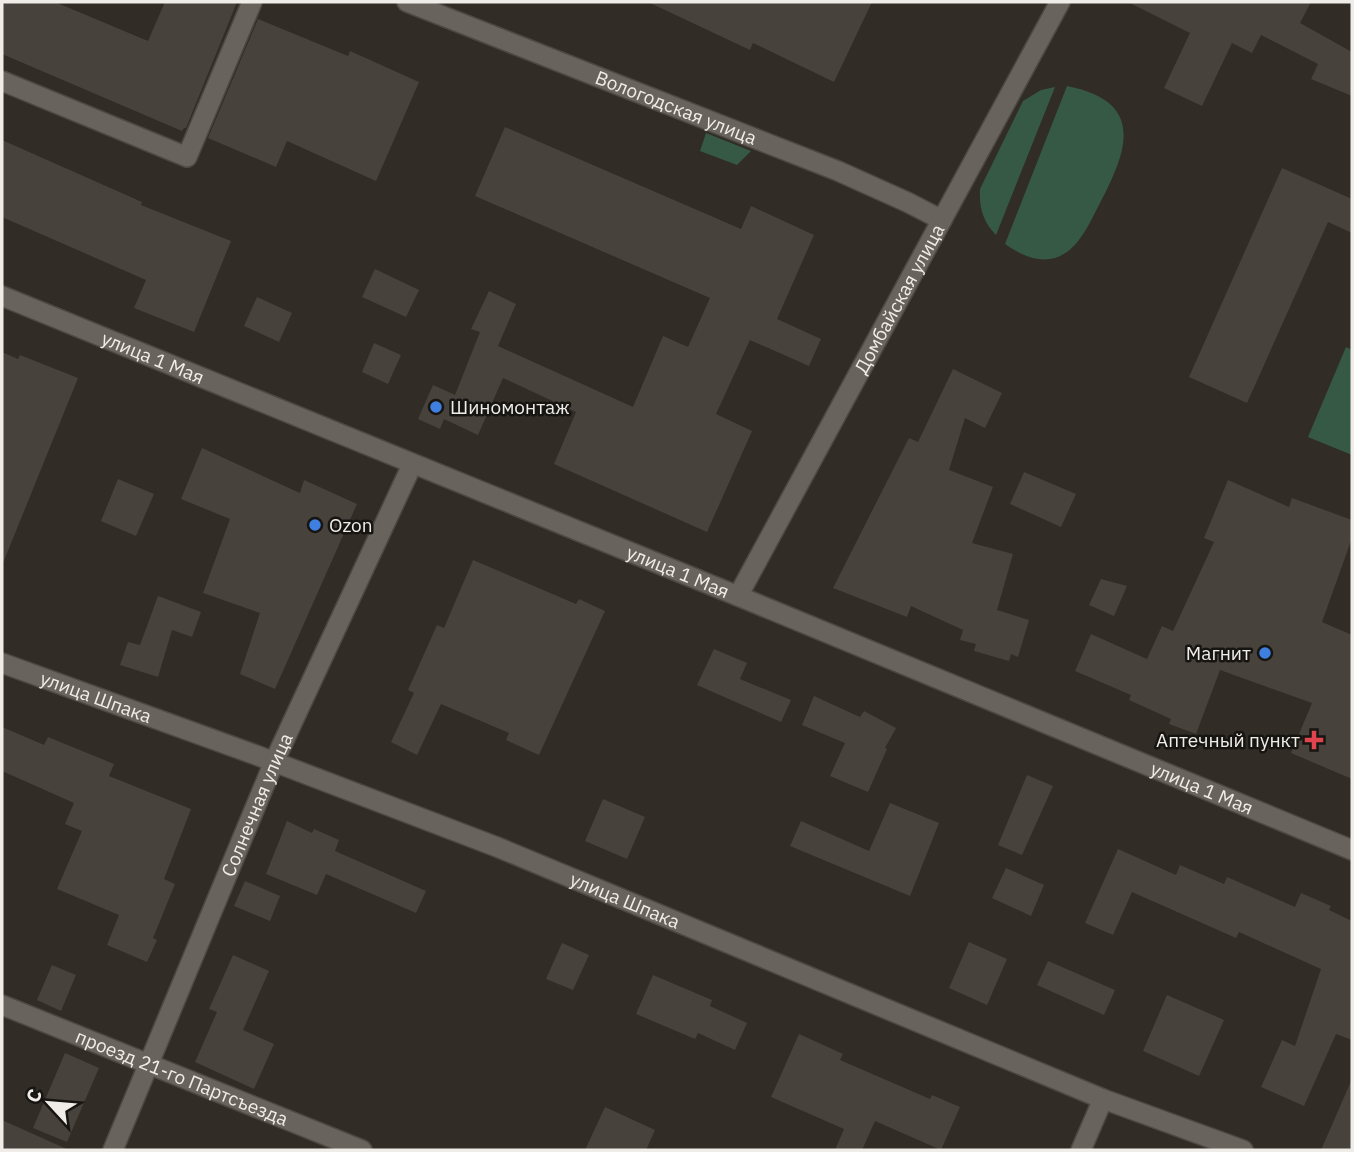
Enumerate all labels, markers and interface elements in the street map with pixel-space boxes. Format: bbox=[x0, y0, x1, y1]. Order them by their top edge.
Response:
street label: Вологодская улица bbox=[592, 65, 760, 150]
street label: Домбайская улица bbox=[849, 220, 949, 378]
street label: улица 1 Мая bbox=[98, 326, 208, 389]
place label: Шиномонтаж bbox=[450, 395, 570, 419]
marker: Шиномонтаж bbox=[428, 399, 444, 415]
place label: Ozon bbox=[329, 513, 373, 537]
marker: Ozon bbox=[307, 517, 323, 533]
street label: улица 1 Мая bbox=[623, 540, 733, 603]
place label: Магнит bbox=[1186, 641, 1251, 665]
marker: Магнит bbox=[1257, 645, 1273, 661]
street label: улица Шпака bbox=[37, 666, 155, 728]
place label: Аптечный пункт bbox=[1156, 728, 1300, 752]
street label: Солнечная улица bbox=[216, 729, 298, 880]
marker: Аптечный пункт bbox=[1306, 732, 1322, 748]
street label: улица 1 Мая bbox=[1147, 756, 1257, 820]
street label: улица Шпака bbox=[567, 867, 684, 934]
street label: проезд 21-го Партсъезда bbox=[72, 1024, 292, 1131]
north arrow bbox=[14, 1068, 84, 1138]
text: С bbox=[20, 1085, 47, 1106]

